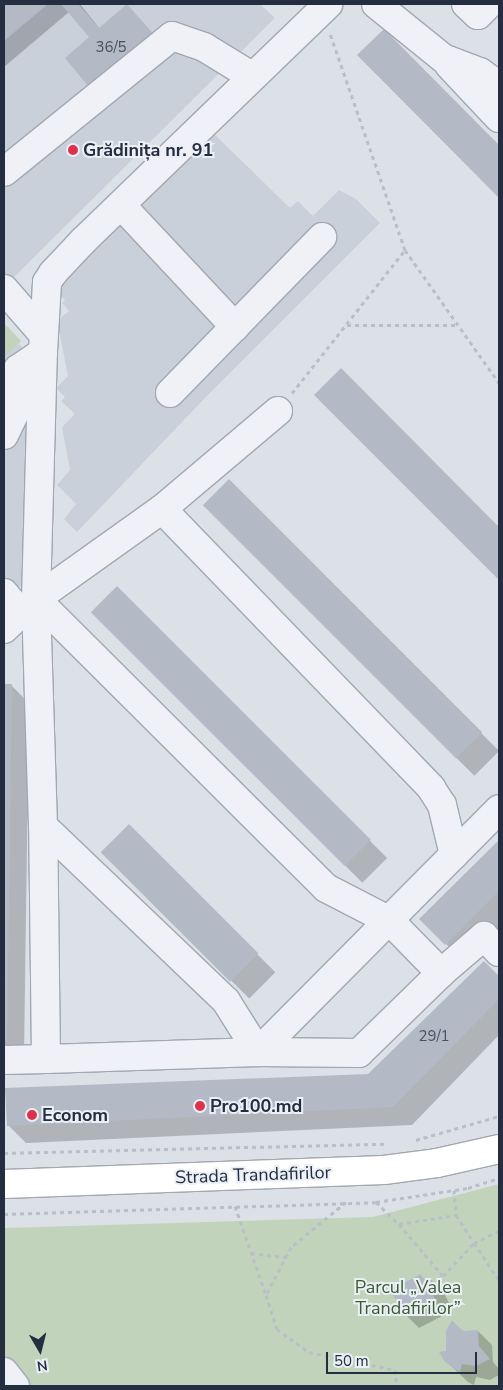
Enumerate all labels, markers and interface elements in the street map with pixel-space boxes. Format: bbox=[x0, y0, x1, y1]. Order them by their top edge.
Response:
house number: 36/5 bbox=[95, 39, 127, 57]
place label: Grădinița nr. 91 bbox=[83, 139, 213, 161]
marker: Grădinița nr. 91 bbox=[67, 144, 79, 156]
house number: 29/1 bbox=[418, 1028, 450, 1046]
place label: Pro100.md bbox=[210, 1095, 302, 1117]
marker: Pro100.md bbox=[194, 1100, 206, 1112]
place label: Econom bbox=[42, 1104, 108, 1126]
marker: Econom bbox=[26, 1109, 38, 1121]
street label: Strada Trandafirilor bbox=[175, 1161, 331, 1189]
park label: Parcul „Valea Trandafirilor” bbox=[355, 1277, 461, 1320]
north arrow bbox=[15, 1325, 65, 1375]
scale bar bbox=[328, 1342, 479, 1374]
text: 50 m bbox=[334, 1351, 369, 1371]
text: N bbox=[36, 1355, 49, 1375]

